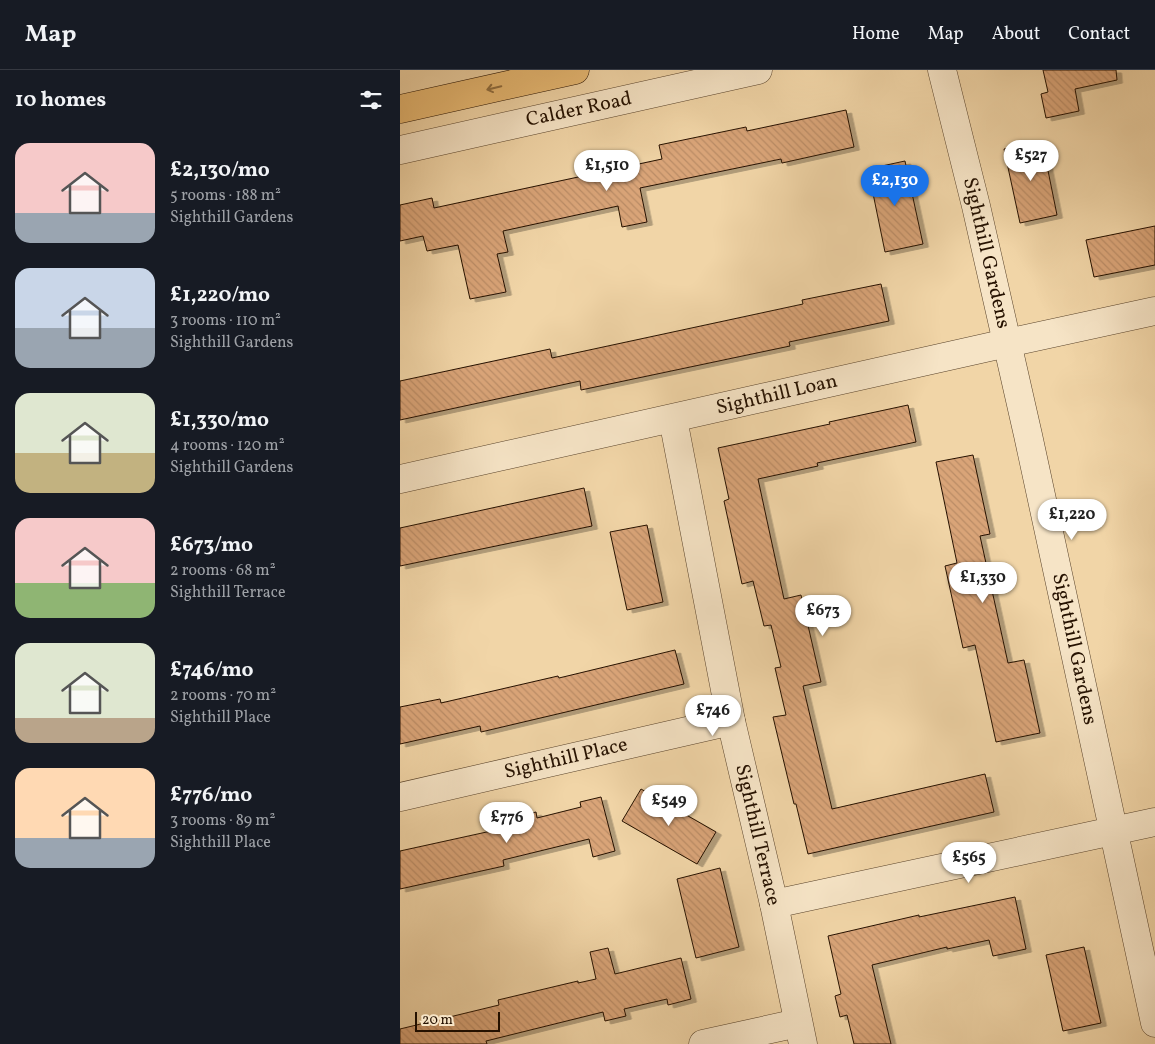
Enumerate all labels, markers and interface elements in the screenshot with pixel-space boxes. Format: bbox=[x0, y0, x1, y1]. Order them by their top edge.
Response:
text: Map bbox=[25, 18, 76, 52]
text: Home bbox=[852, 22, 900, 47]
text: Map bbox=[928, 22, 964, 47]
text: About bbox=[992, 22, 1040, 47]
text: Contact bbox=[1068, 22, 1130, 47]
one-way arrow bbox=[486, 84, 502, 93]
street label: Calder Road bbox=[524, 85, 634, 135]
text: 10 homes bbox=[15, 86, 106, 115]
icon: filters bbox=[357, 86, 385, 114]
pin: £527 bbox=[1001, 140, 1061, 182]
text: £527 bbox=[1015, 145, 1047, 167]
pin: £1,510 bbox=[566, 150, 648, 192]
text: £1,510 bbox=[585, 155, 629, 177]
text: £2,130/mo bbox=[170, 156, 270, 185]
icon: home bbox=[55, 163, 115, 223]
pin: £2,130 bbox=[854, 164, 936, 207]
text: £2,130 bbox=[872, 170, 918, 192]
street label: Sighthill Gardens bbox=[955, 175, 1017, 331]
text: 5 rooms · 188 m² bbox=[170, 185, 281, 207]
text: Sighthill Gardens bbox=[170, 207, 293, 229]
text: £1,220/mo bbox=[170, 281, 270, 310]
icon: home bbox=[55, 288, 115, 348]
text: 3 rooms · 110 m² bbox=[170, 310, 281, 332]
text: Sighthill Gardens bbox=[170, 332, 293, 354]
street label: Sighthill Loan bbox=[714, 367, 841, 423]
text: £1,330/mo bbox=[170, 406, 269, 435]
icon: home bbox=[55, 413, 115, 473]
text: 4 rooms · 120 m² bbox=[170, 435, 285, 457]
text: Sighthill Gardens bbox=[170, 457, 293, 479]
pin: £1,220 bbox=[1031, 498, 1113, 541]
text: £1,220 bbox=[1049, 504, 1095, 526]
text: £673/mo bbox=[170, 531, 253, 560]
icon: home bbox=[55, 538, 115, 598]
text: 2 rooms · 68 m² bbox=[170, 560, 276, 582]
pin: £1,330 bbox=[942, 562, 1024, 604]
text: £1,330 bbox=[960, 567, 1006, 589]
street label: Sighthill Gardens bbox=[1044, 571, 1104, 727]
text: Sighthill Terrace bbox=[170, 582, 286, 604]
pin: £673 bbox=[793, 594, 853, 637]
text: £673 bbox=[806, 600, 840, 622]
text: £746/mo bbox=[170, 656, 253, 685]
icon: home bbox=[55, 663, 115, 723]
text: 2 rooms · 70 m² bbox=[170, 685, 276, 707]
pin: £746 bbox=[683, 694, 743, 737]
text: £746 bbox=[696, 700, 730, 722]
text: Sighthill Place bbox=[170, 707, 271, 729]
street label: Sighthill Place bbox=[501, 731, 631, 787]
street label: Sighthill Terrace bbox=[727, 761, 787, 909]
text: £776/mo bbox=[170, 781, 252, 810]
pin: £549 bbox=[639, 784, 699, 827]
icon: home bbox=[55, 788, 115, 848]
text: £549 bbox=[651, 790, 687, 812]
pin: £776 bbox=[477, 802, 537, 844]
text: £776 bbox=[490, 807, 524, 829]
text: 3 rooms · 89 m² bbox=[170, 810, 275, 832]
text: Sighthill Place bbox=[170, 832, 271, 854]
pin: £565 bbox=[939, 842, 999, 884]
text: £565 bbox=[952, 847, 986, 869]
scale bar bbox=[415, 1009, 500, 1032]
text: 20 m bbox=[422, 1011, 453, 1030]

